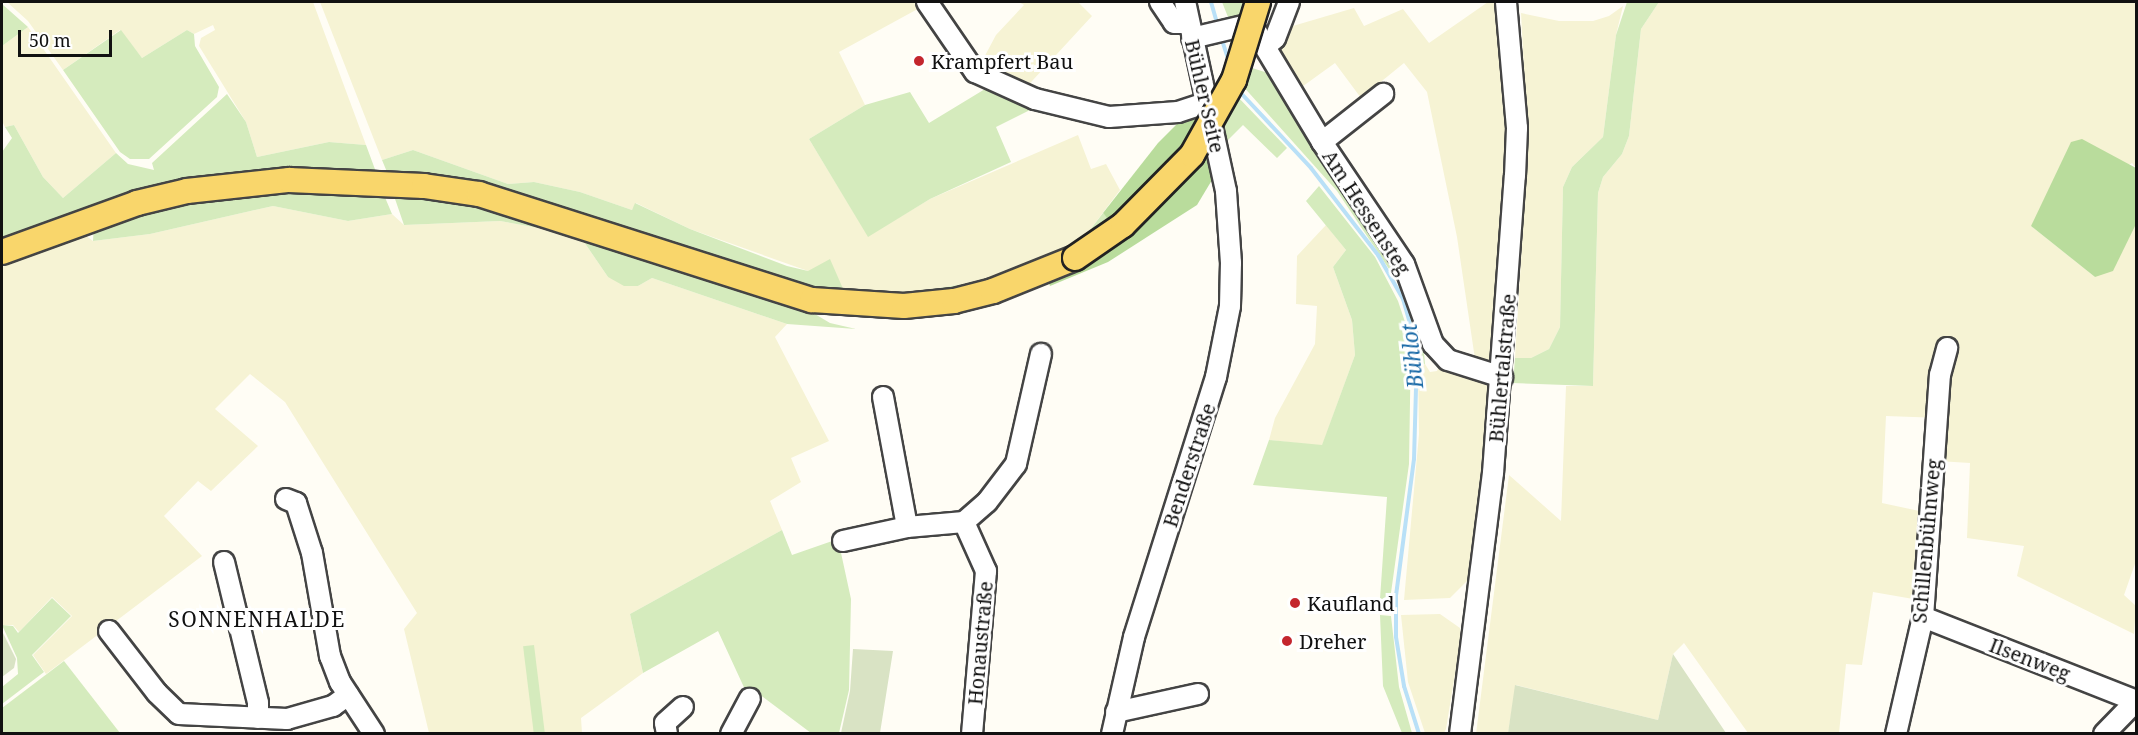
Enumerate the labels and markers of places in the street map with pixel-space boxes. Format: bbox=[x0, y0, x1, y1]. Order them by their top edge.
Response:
place label: Krampfert Bau bbox=[931, 49, 1073, 73]
marker: Krampfert Bau bbox=[912, 54, 926, 68]
place label: Kaufland bbox=[1307, 591, 1395, 615]
marker: Kaufland bbox=[1288, 596, 1302, 610]
place label: Dreher bbox=[1299, 629, 1366, 653]
marker: Dreher bbox=[1280, 634, 1294, 648]

